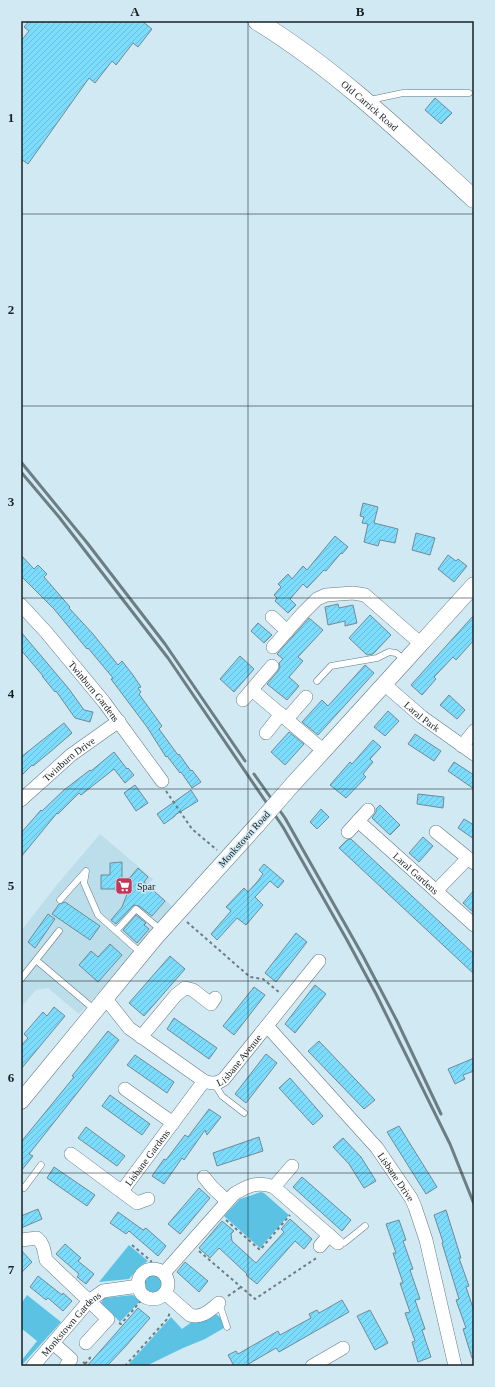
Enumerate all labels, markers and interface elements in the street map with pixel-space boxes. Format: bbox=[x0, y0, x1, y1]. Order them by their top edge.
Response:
text: A bbox=[130, 4, 140, 19]
text: B bbox=[356, 4, 365, 19]
street label: Old Carrick Road bbox=[339, 78, 400, 133]
text: 1 bbox=[8, 110, 14, 125]
text: 2 bbox=[8, 302, 14, 317]
text: 3 bbox=[8, 494, 15, 509]
street label: Twinburn Gardens bbox=[67, 658, 122, 724]
text: 4 bbox=[8, 686, 15, 701]
street label: Laral Park bbox=[402, 699, 442, 733]
street label: Twinburn Drive bbox=[40, 734, 97, 783]
street label: Monkstown Road bbox=[216, 809, 272, 869]
street label: Laral Gardens bbox=[391, 850, 441, 896]
supermarket icon: Spar bbox=[114, 876, 134, 896]
text: 5 bbox=[8, 878, 15, 893]
place label: Spar bbox=[137, 881, 156, 892]
street label: Lisbane Avenue bbox=[215, 1031, 264, 1088]
text: 6 bbox=[8, 1070, 15, 1085]
street label: Lisbane Gardens bbox=[122, 1127, 172, 1188]
street label: Lisbane Drive bbox=[376, 1150, 417, 1203]
text: 7 bbox=[8, 1262, 15, 1277]
street label: Monkstown Gardens bbox=[39, 1289, 103, 1358]

